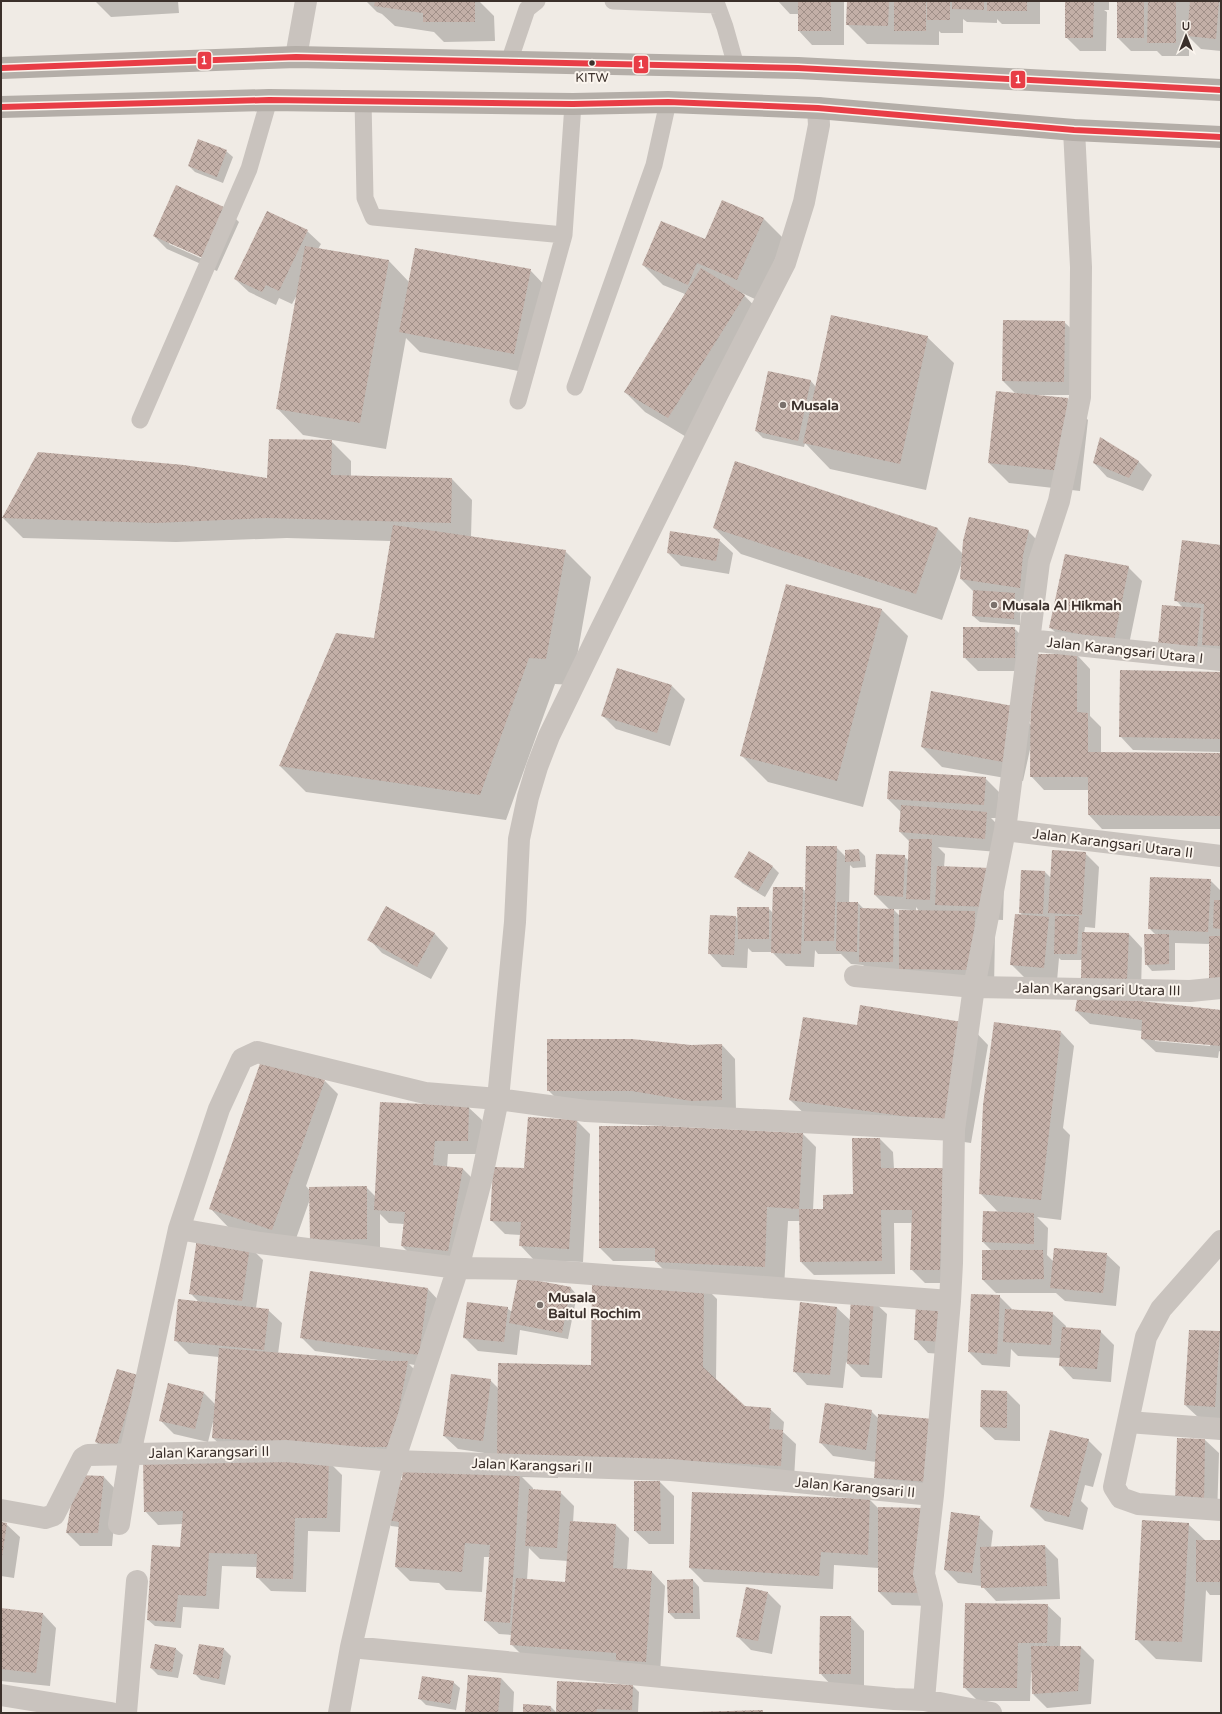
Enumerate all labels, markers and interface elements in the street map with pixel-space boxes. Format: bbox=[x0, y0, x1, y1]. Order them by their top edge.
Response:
north arrow bbox=[1166, 16, 1206, 56]
text: U bbox=[1182, 20, 1190, 33]
line badge: 1 bbox=[197, 51, 212, 70]
text: 1 bbox=[201, 54, 208, 67]
line badge: 1 bbox=[633, 55, 649, 74]
marker: KITW bbox=[587, 58, 597, 68]
text: 1 bbox=[638, 58, 645, 71]
place label: KITW bbox=[575, 70, 609, 86]
line badge: 1 bbox=[1010, 70, 1026, 89]
text: 1 bbox=[1015, 73, 1022, 86]
place label: Musala bbox=[791, 397, 839, 414]
marker: Musala bbox=[778, 400, 788, 410]
place label: Musala Al Hikmah bbox=[1002, 597, 1122, 614]
marker: Musala Al Hikmah bbox=[989, 600, 999, 610]
street label: Jalan Karangsari Utara I bbox=[1046, 634, 1204, 667]
street label: Jalan Karangsari Utara II bbox=[1032, 825, 1194, 862]
street label: Jalan Karangsari Utara III bbox=[1015, 980, 1181, 999]
place label: Musala Baitul Rochim bbox=[548, 1289, 641, 1322]
marker: Musala Baitul Rochim bbox=[535, 1300, 545, 1310]
street label: Jalan Karangsari II bbox=[148, 1443, 270, 1462]
street label: Jalan Karangsari II bbox=[471, 1455, 593, 1476]
street label: Jalan Karangsari II bbox=[794, 1474, 916, 1501]

